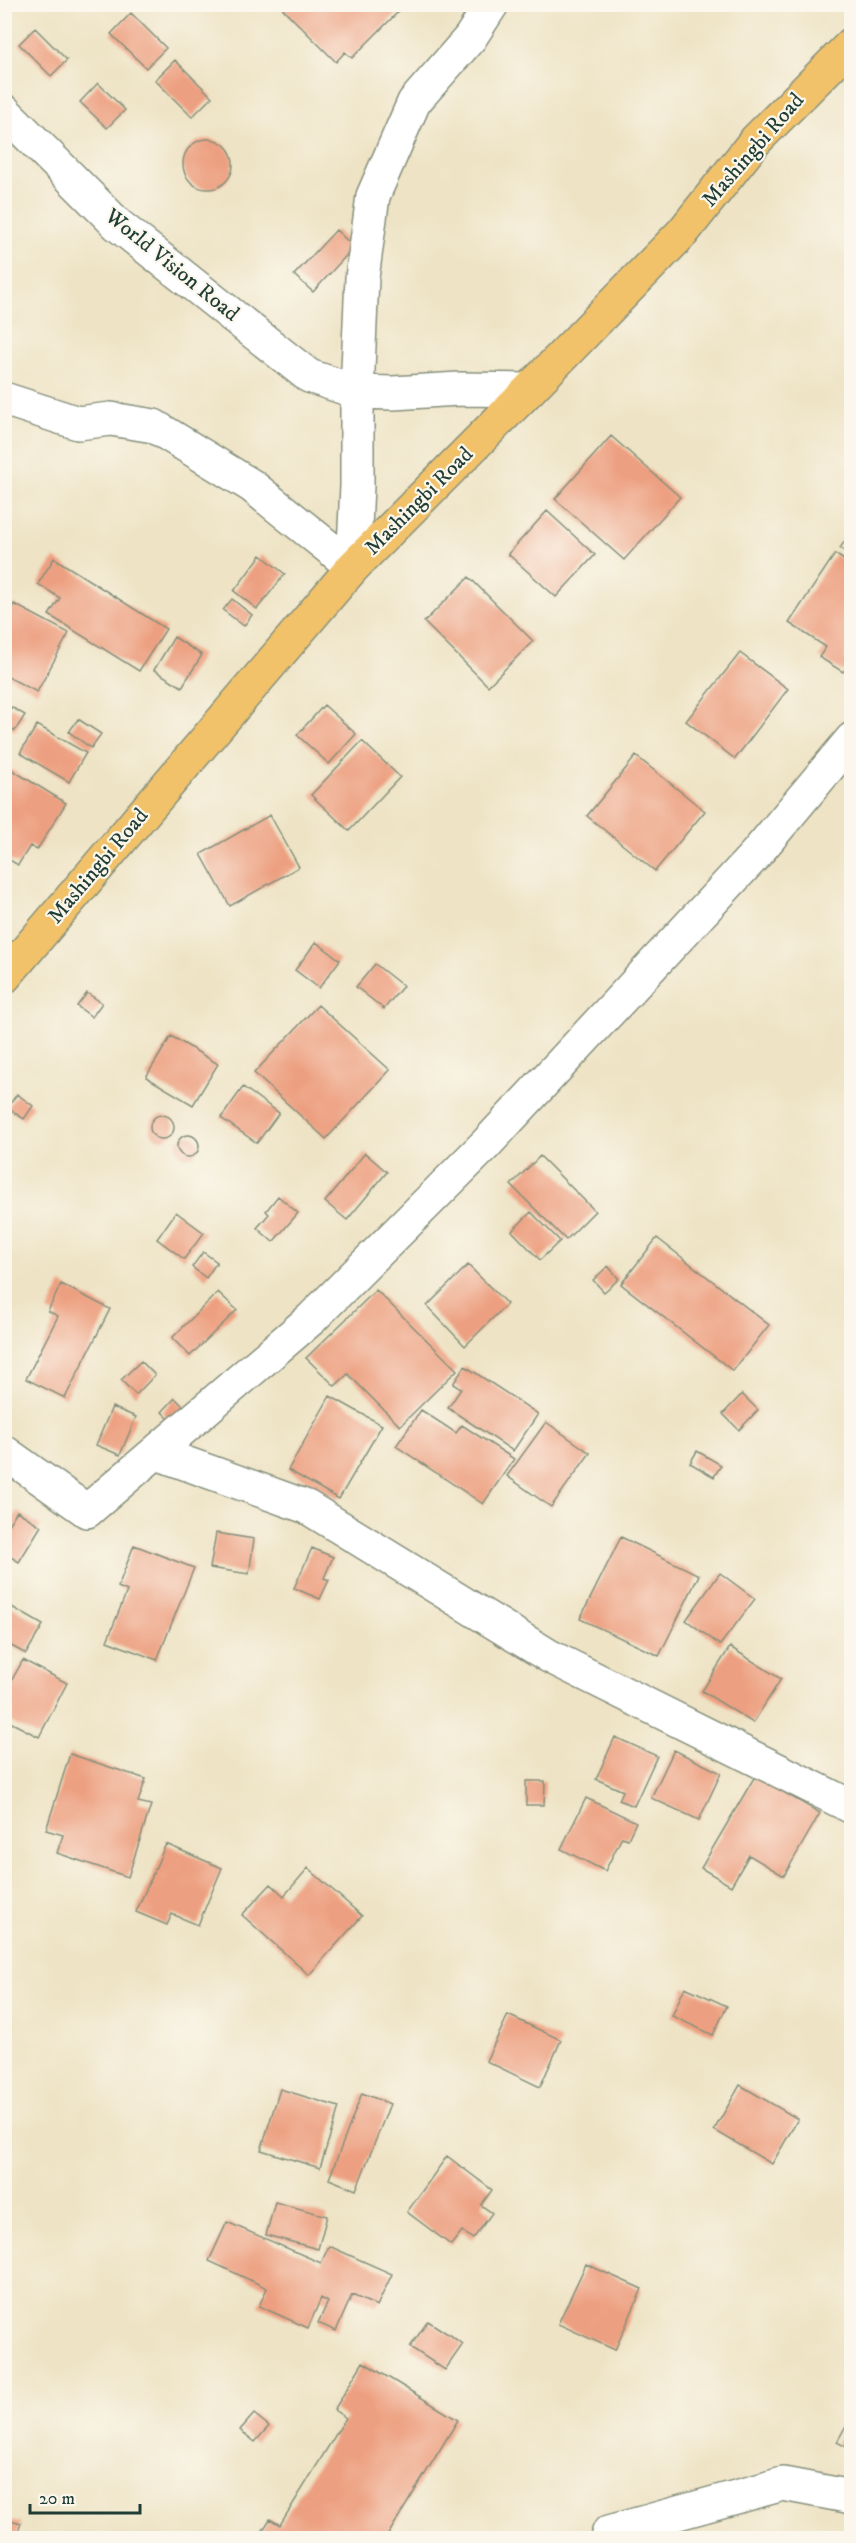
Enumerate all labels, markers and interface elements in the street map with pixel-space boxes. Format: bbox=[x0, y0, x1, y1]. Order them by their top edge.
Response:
street label: Mashingbi Road bbox=[696, 87, 810, 213]
street label: World Vision Road bbox=[99, 202, 245, 327]
street label: Mashingbi Road bbox=[359, 441, 479, 561]
street label: Mashingbi Road bbox=[42, 803, 154, 929]
scale bar bbox=[30, 2477, 140, 2515]
text: 20 m bbox=[39, 2488, 75, 2510]

